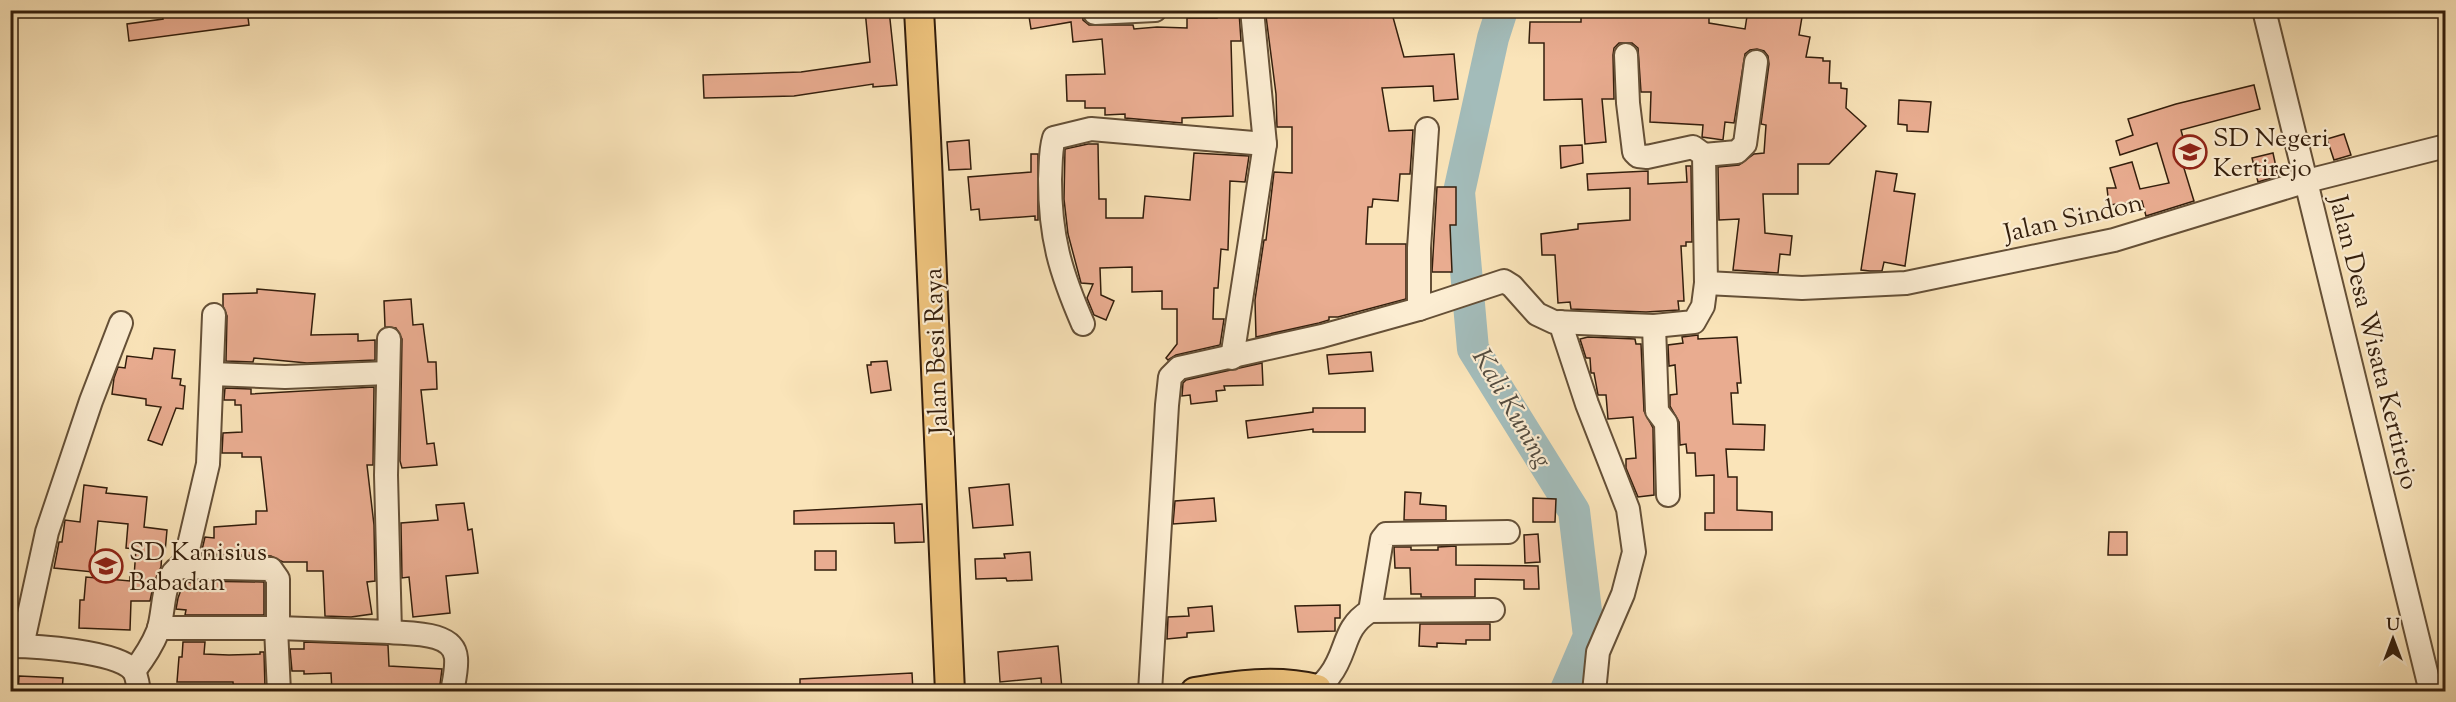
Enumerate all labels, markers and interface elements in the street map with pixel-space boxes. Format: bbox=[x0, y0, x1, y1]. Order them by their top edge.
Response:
place label: SD Negeri Kertirejo bbox=[2213, 121, 2329, 188]
school or university icon: SD Negeri Kertirejo bbox=[2172, 134, 2208, 170]
street label: Jalan Sindon bbox=[1998, 185, 2147, 254]
street label: Jalan Desa Wisata Kertirejo bbox=[2318, 190, 2427, 494]
street label: Jalan Besi Raya bbox=[916, 267, 959, 437]
water label: Kali Kuning bbox=[1461, 342, 1561, 477]
place label: SD Kanisius Babadan bbox=[129, 535, 267, 602]
school or university icon: SD Kanisius Babadan bbox=[88, 548, 124, 584]
north arrow bbox=[2363, 609, 2423, 669]
text: U bbox=[2386, 615, 2400, 638]

